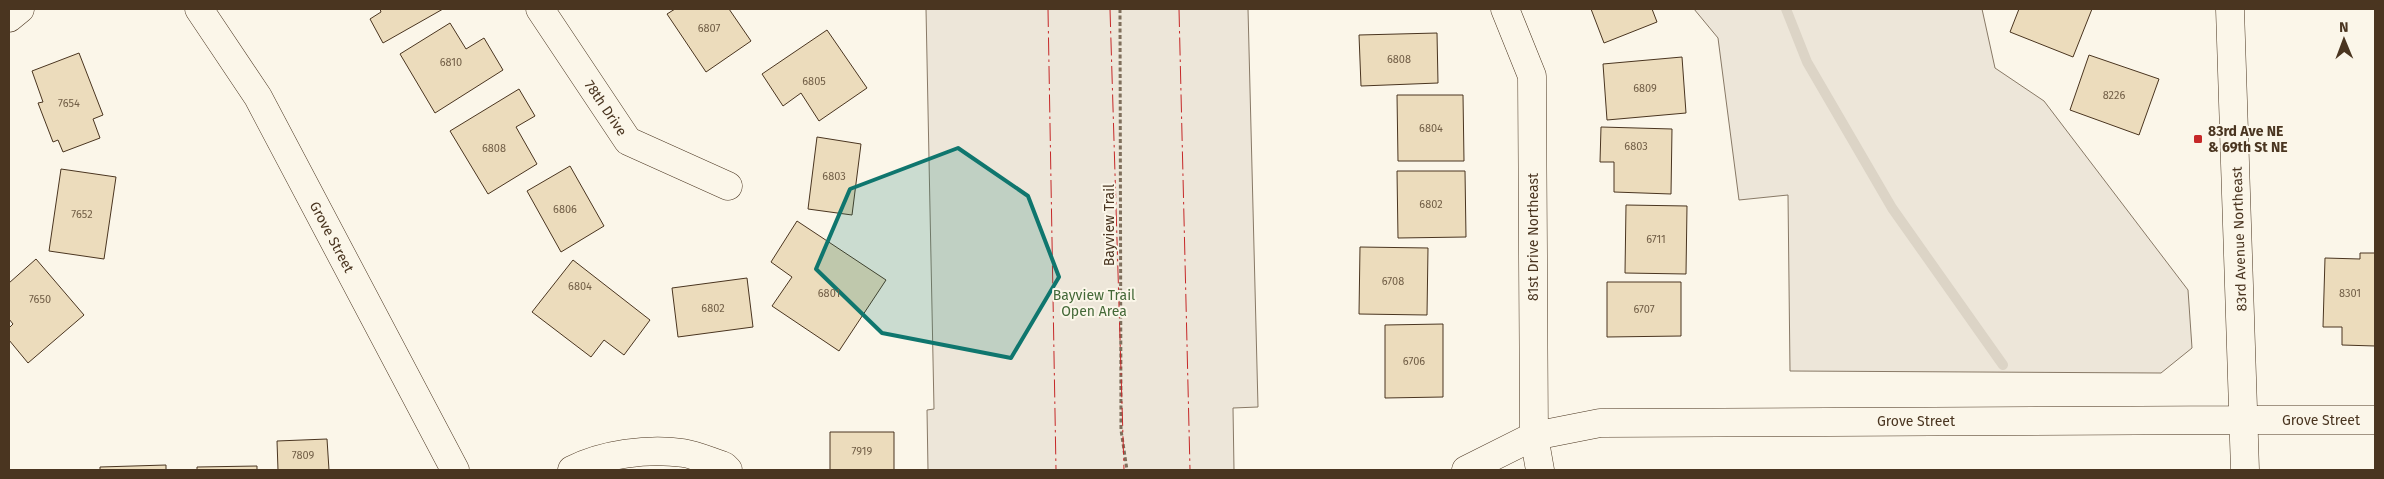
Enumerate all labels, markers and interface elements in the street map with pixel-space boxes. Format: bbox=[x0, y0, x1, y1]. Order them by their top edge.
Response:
north arrow bbox=[2319, 15, 2369, 65]
text: N bbox=[2339, 19, 2349, 36]
house number: 6807 bbox=[698, 22, 720, 35]
house number: 6808 bbox=[1387, 53, 1411, 66]
house number: 6810 bbox=[440, 56, 462, 69]
house number: 6805 bbox=[802, 75, 826, 88]
street label: 78th Drive bbox=[581, 77, 630, 139]
house number: 6809 bbox=[1633, 82, 1657, 95]
house number: 8226 bbox=[2103, 89, 2125, 102]
house number: 7654 bbox=[58, 97, 80, 110]
house number: 6804 bbox=[1419, 122, 1443, 135]
place label: 83rd Ave NE & 69th St NE bbox=[2208, 123, 2288, 156]
marker: 83rd Ave NE & 69th St NE bbox=[2192, 133, 2204, 145]
house number: 6803 bbox=[1624, 140, 1648, 153]
house number: 6808 bbox=[482, 142, 506, 155]
street label: 83rd Avenue Northeast bbox=[2228, 165, 2251, 312]
house number: 6803 bbox=[822, 170, 846, 183]
street label: 81st Drive Northeast bbox=[1525, 172, 1542, 301]
street label: Bayview Trail bbox=[1101, 184, 1118, 266]
house number: 6802 bbox=[1419, 198, 1443, 211]
street label: Grove Street bbox=[306, 199, 358, 277]
house number: 6806 bbox=[553, 203, 577, 216]
house number: 7652 bbox=[71, 208, 93, 221]
house number: 6711 bbox=[1646, 233, 1666, 246]
house number: 6708 bbox=[1382, 275, 1404, 288]
house number: 6804 bbox=[568, 280, 592, 293]
house number: 6801 bbox=[818, 287, 840, 300]
park label: Bayview Trail Open Area bbox=[1053, 287, 1135, 320]
house number: 8301 bbox=[2339, 287, 2361, 300]
house number: 7650 bbox=[29, 293, 51, 306]
house number: 6802 bbox=[701, 302, 725, 315]
house number: 6707 bbox=[1633, 303, 1655, 316]
house number: 6706 bbox=[1403, 355, 1425, 368]
street label: Grove Street bbox=[2282, 412, 2361, 429]
street label: Grove Street bbox=[1877, 413, 1956, 430]
house number: 7919 bbox=[852, 445, 873, 458]
house number: 7809 bbox=[292, 449, 314, 462]

